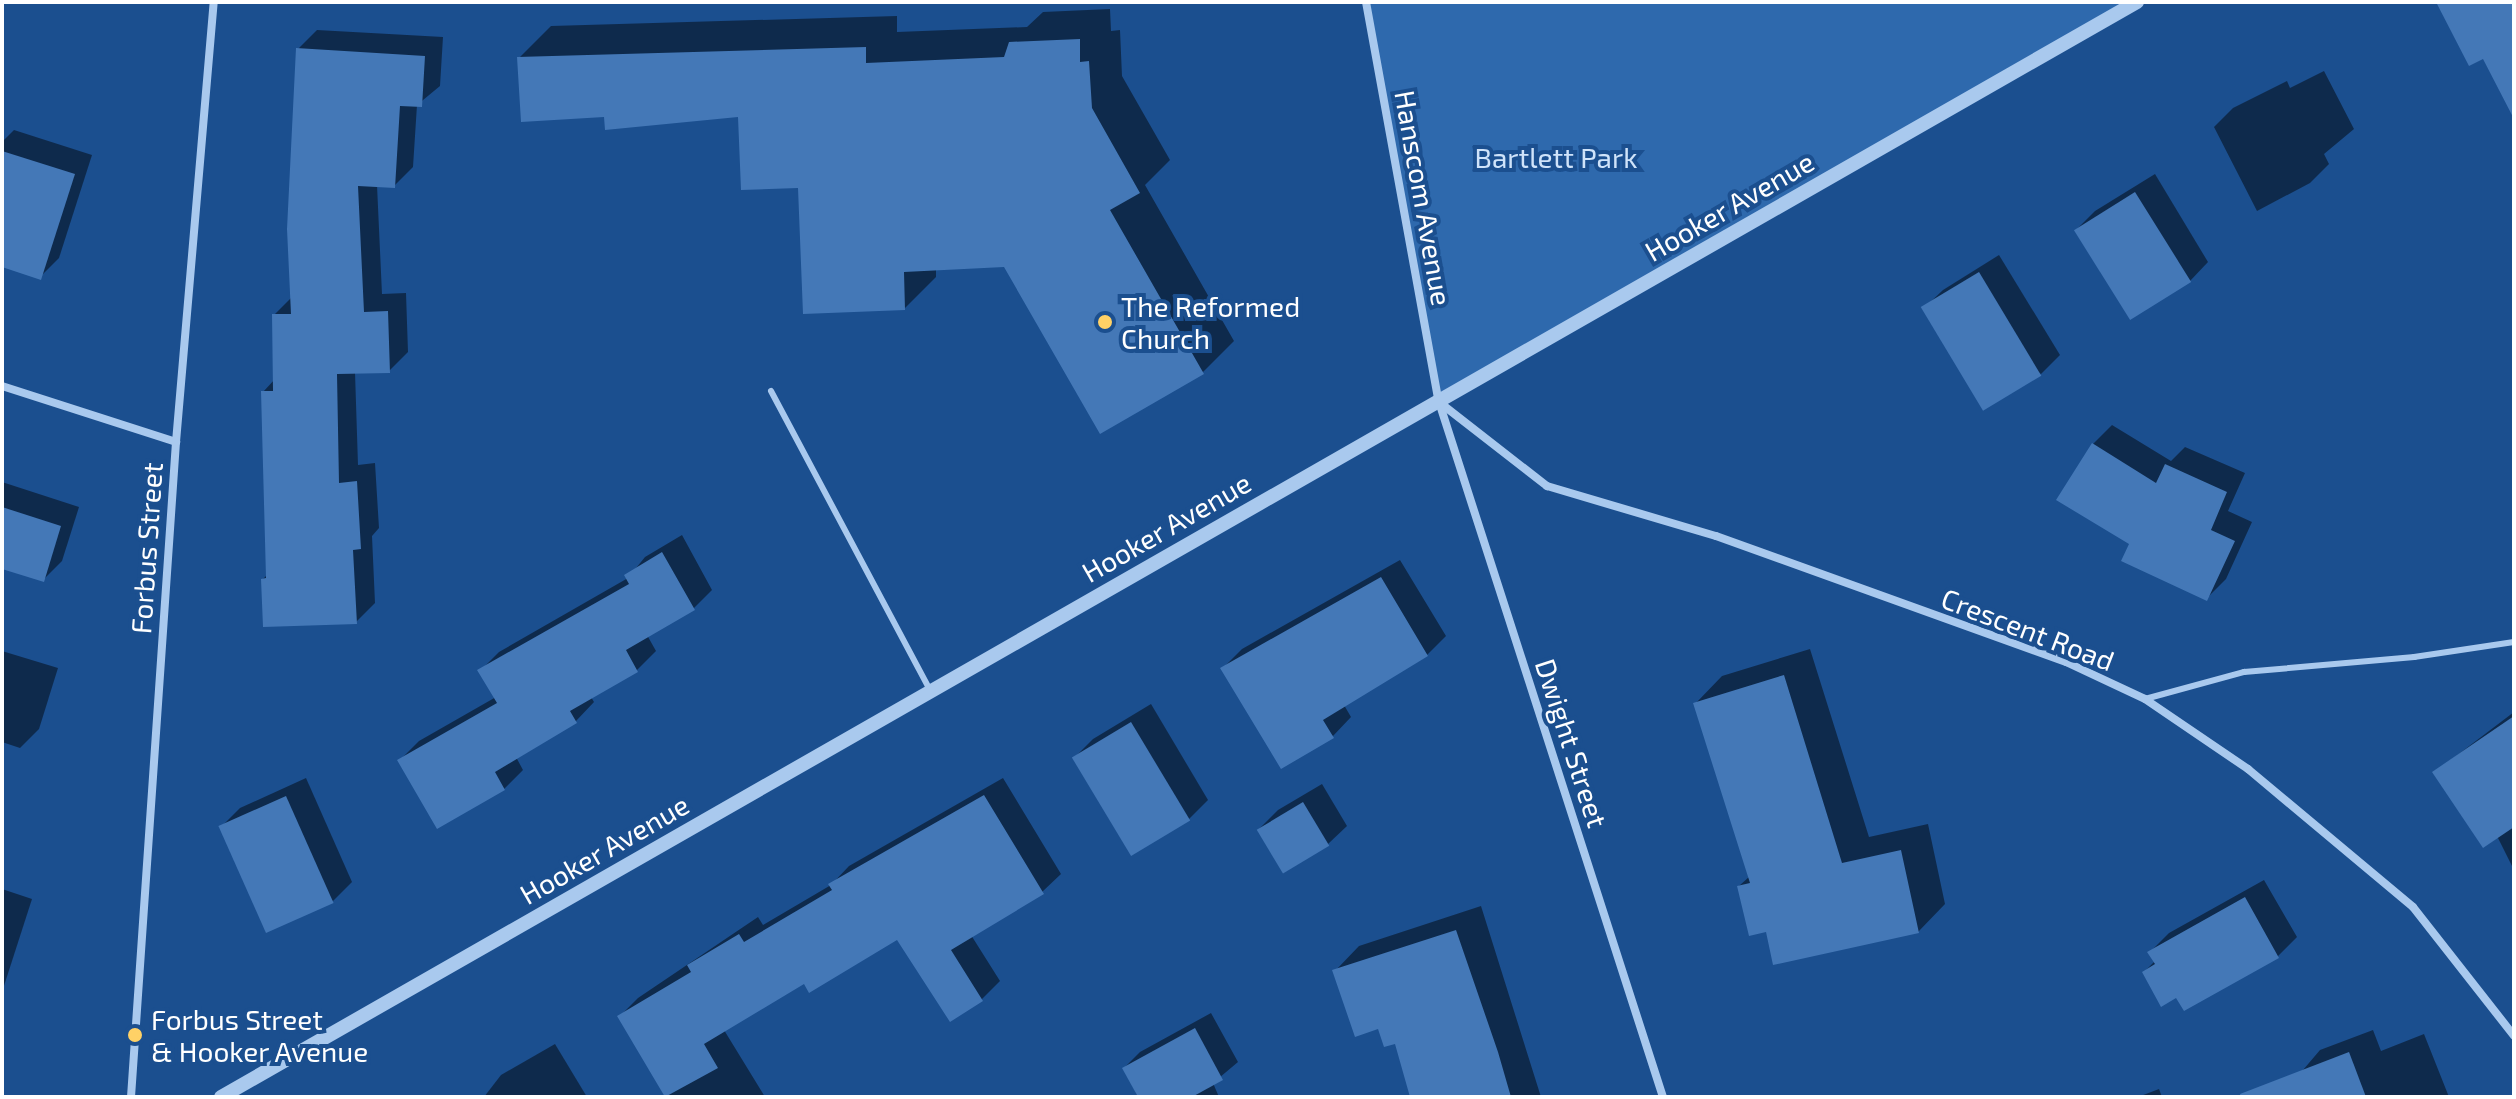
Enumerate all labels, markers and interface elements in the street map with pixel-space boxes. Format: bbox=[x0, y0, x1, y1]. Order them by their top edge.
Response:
street label: Hanscom Avenue bbox=[1388, 87, 1460, 309]
park label: Bartlett Park bbox=[1475, 140, 1637, 174]
street label: Hooker Avenue bbox=[1638, 144, 1820, 268]
place label: The Reformed Church bbox=[1121, 289, 1300, 355]
marker: The Reformed Church bbox=[1096, 313, 1114, 331]
street label: Forbus Street bbox=[123, 461, 169, 635]
street label: Hooker Avenue bbox=[1075, 465, 1257, 589]
street label: Crescent Road bbox=[1937, 581, 2119, 677]
street label: Dwight Street bbox=[1529, 654, 1615, 832]
street label: Hooker Avenue bbox=[513, 787, 695, 911]
place label: Forbus Street & Hooker Avenue bbox=[151, 1002, 370, 1068]
marker: Forbus Street & Hooker Avenue bbox=[126, 1026, 144, 1044]

